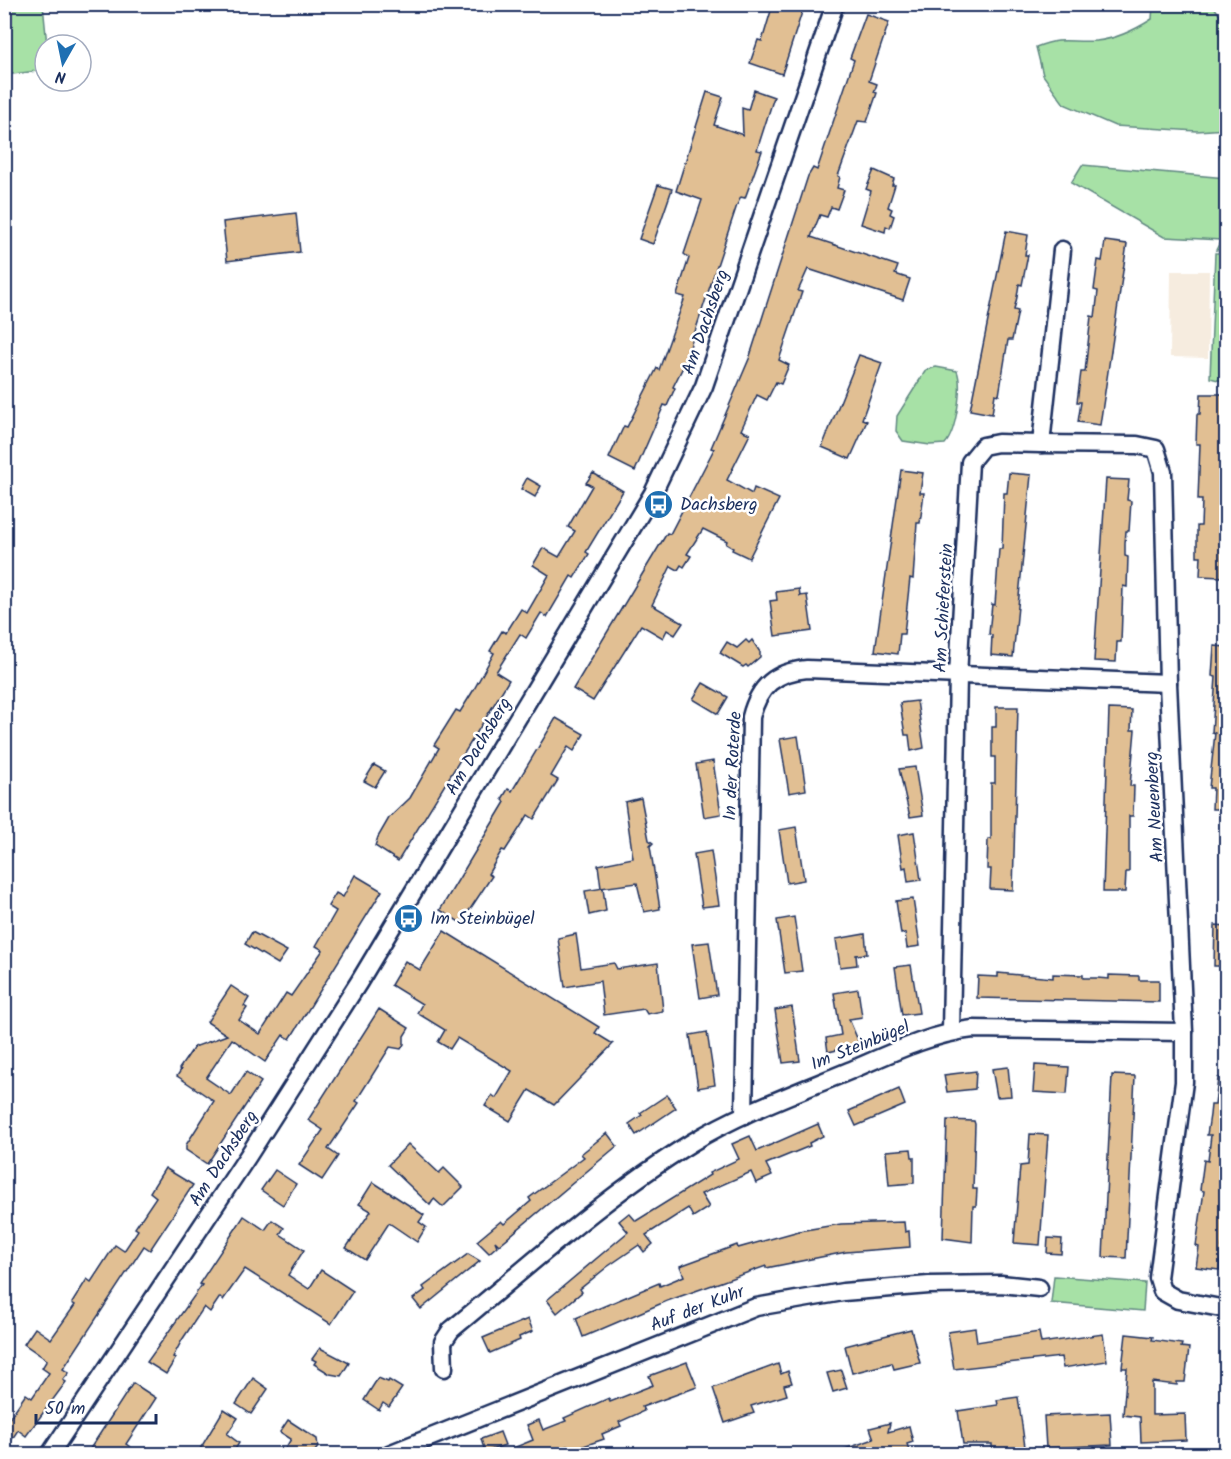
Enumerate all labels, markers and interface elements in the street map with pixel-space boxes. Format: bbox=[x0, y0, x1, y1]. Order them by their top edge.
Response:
north arrow bbox=[33, 33, 93, 93]
text: N bbox=[54, 63, 68, 89]
street label: Am Dachsberg bbox=[675, 266, 738, 379]
bus stop icon: Dachsberg bbox=[643, 488, 675, 520]
place label: Dachsberg bbox=[680, 491, 757, 520]
street label: Am Schieferstein bbox=[927, 543, 962, 674]
street label: Am Dachsberg bbox=[439, 692, 520, 801]
street label: In der Roterde bbox=[716, 711, 751, 821]
street label: Am Neuenberg bbox=[1138, 751, 1173, 863]
bus stop icon: Im Steinbügel bbox=[393, 902, 425, 934]
place label: Im Steinbügel bbox=[430, 905, 535, 934]
street label: Im Steinbügel bbox=[807, 1013, 915, 1079]
street label: Am Dachsberg bbox=[182, 1105, 266, 1213]
street label: Auf der Kuhr bbox=[646, 1278, 750, 1341]
scale bar bbox=[36, 1387, 156, 1425]
text: 50 m bbox=[45, 1395, 85, 1424]

